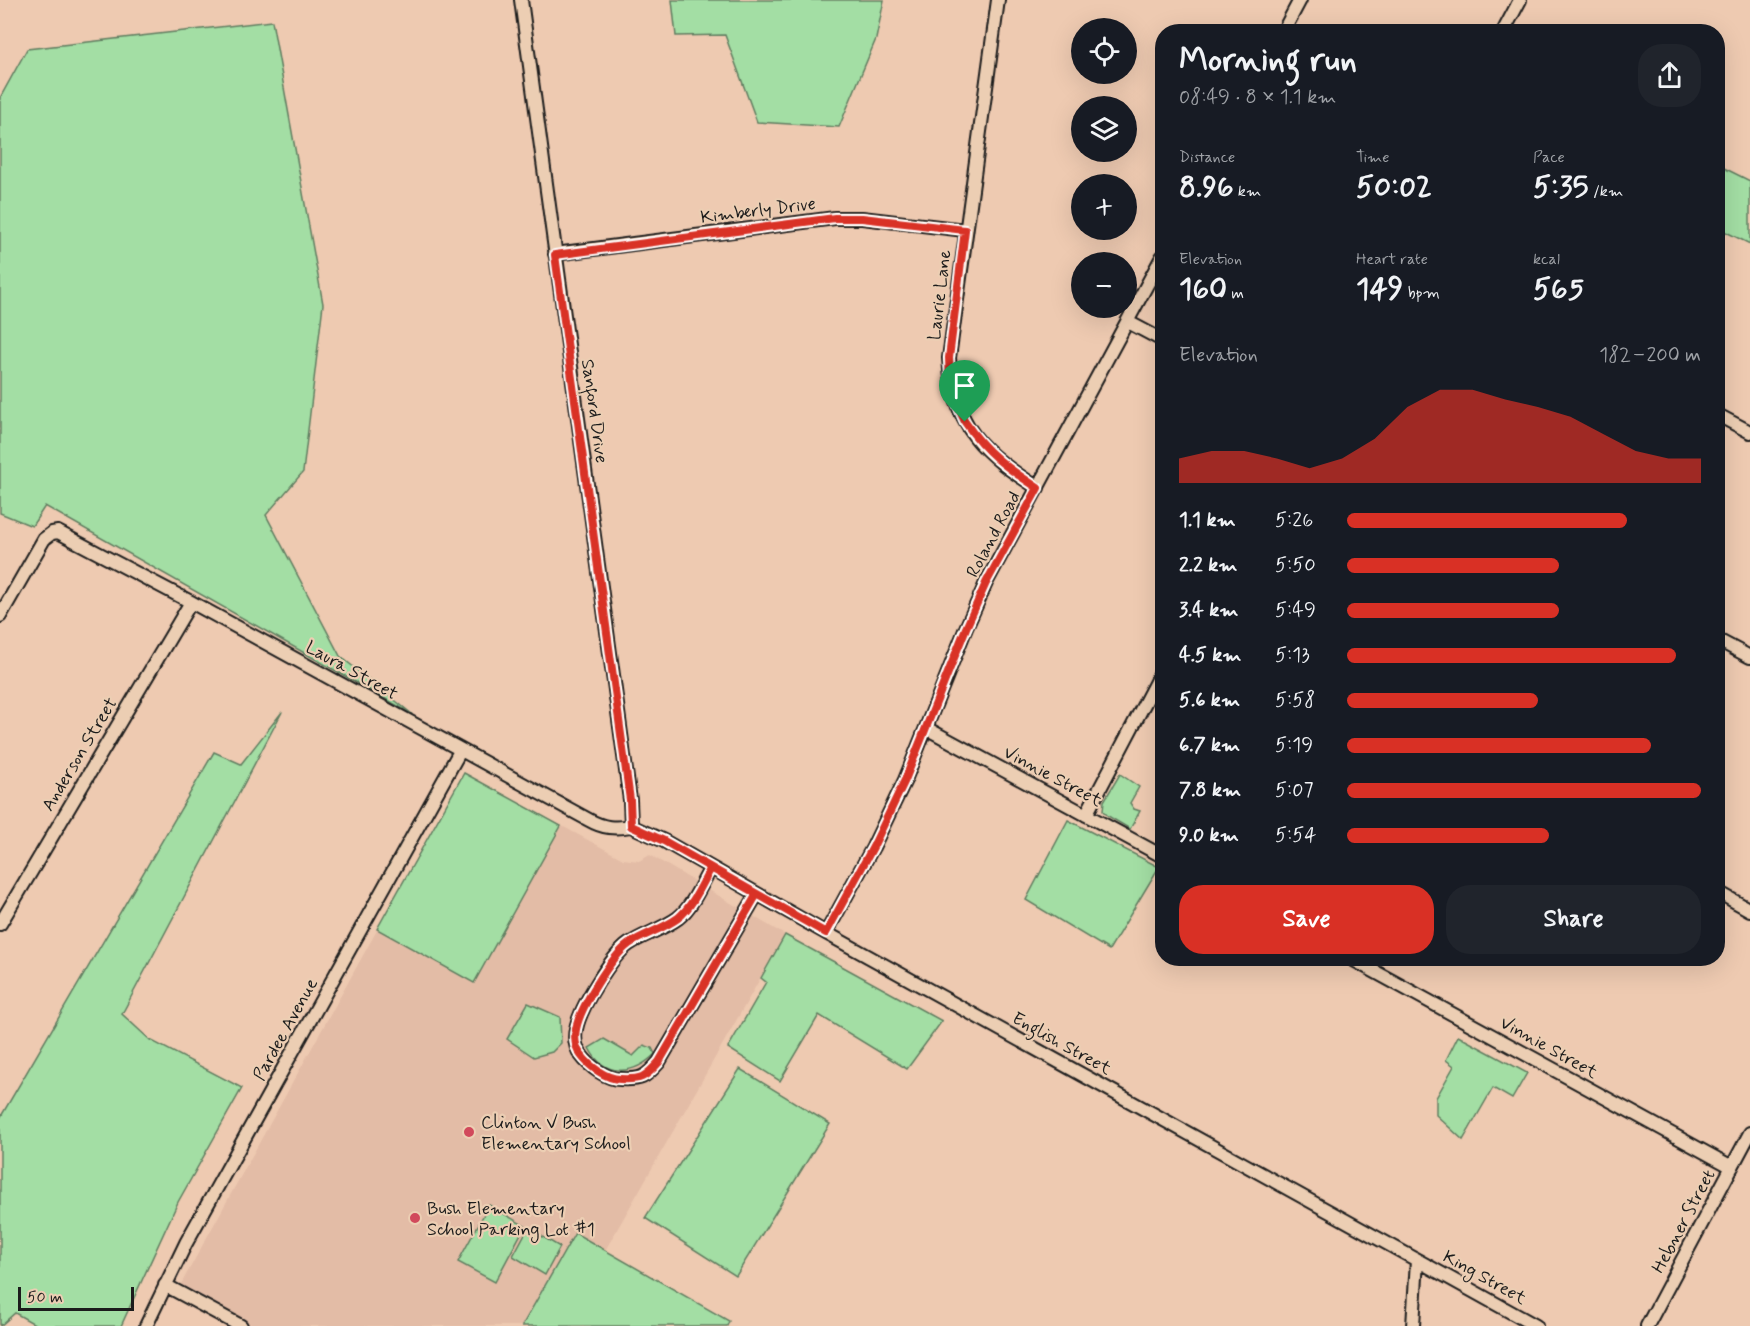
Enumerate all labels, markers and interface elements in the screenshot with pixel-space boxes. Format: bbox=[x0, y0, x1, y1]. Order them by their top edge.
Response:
map controls bbox=[1071, 18, 1137, 318]
button: locate bbox=[1071, 18, 1137, 84]
text: Morning run bbox=[1179, 39, 1357, 83]
button: share bbox=[1638, 44, 1701, 107]
text: 08:49 · 8 × 1.1 km bbox=[1179, 84, 1336, 111]
button: layers bbox=[1071, 96, 1137, 162]
text: Distance bbox=[1179, 147, 1235, 168]
text: Time bbox=[1356, 147, 1390, 168]
text: Pace bbox=[1533, 147, 1565, 168]
text: 8.96 bbox=[1179, 168, 1233, 207]
text: 50:02 bbox=[1356, 168, 1432, 207]
text: 5:35 bbox=[1533, 168, 1589, 207]
button: + bbox=[1071, 174, 1137, 240]
text: km bbox=[1233, 181, 1261, 202]
text: /km bbox=[1589, 181, 1623, 202]
street label: Kimberly Drive bbox=[699, 192, 817, 230]
street label: Laurie Lane bbox=[923, 249, 957, 342]
text: Elevation bbox=[1179, 249, 1242, 270]
text: Heart rate bbox=[1356, 249, 1428, 270]
text: kcal bbox=[1533, 249, 1560, 270]
button: − bbox=[1071, 252, 1137, 318]
text: 160 bbox=[1179, 270, 1227, 309]
text: 149 bbox=[1356, 270, 1403, 309]
text: 565 bbox=[1533, 270, 1584, 309]
text: m bbox=[1227, 283, 1244, 304]
text: bpm bbox=[1403, 283, 1440, 304]
text: Elevation bbox=[1179, 342, 1258, 369]
text: 182–200 m bbox=[1599, 342, 1701, 369]
street label: Sanford Drive bbox=[573, 358, 613, 465]
pin bbox=[939, 360, 990, 422]
icon: arrive bbox=[948, 369, 981, 402]
street label: Roland Road bbox=[961, 487, 1027, 582]
text: 1.1 km bbox=[1179, 507, 1236, 534]
text: 5:26 bbox=[1275, 507, 1313, 534]
text: 2.2 km bbox=[1179, 552, 1237, 579]
text: 5:50 bbox=[1275, 552, 1316, 579]
text: 3.4 km bbox=[1179, 597, 1238, 624]
text: 5:49 bbox=[1275, 597, 1316, 624]
street label: Laura Street bbox=[301, 636, 402, 706]
text: 4.5 km bbox=[1179, 642, 1241, 669]
text: 5:13 bbox=[1275, 642, 1310, 669]
text: 5.6 km bbox=[1179, 687, 1240, 714]
text: 5:58 bbox=[1275, 687, 1315, 714]
street label: Anderson Street bbox=[36, 693, 123, 816]
text: 6.7 km bbox=[1179, 732, 1240, 759]
text: 5:19 bbox=[1275, 732, 1313, 759]
street label: Vinnie Street bbox=[999, 741, 1106, 813]
text: 7.8 km bbox=[1179, 777, 1241, 804]
text: 5:07 bbox=[1275, 777, 1314, 804]
text: 9.0 km bbox=[1179, 822, 1239, 849]
text: 5:54 bbox=[1275, 822, 1316, 849]
button: Save bbox=[1179, 885, 1434, 954]
button: Share bbox=[1446, 885, 1701, 954]
street label: Pardee Avenue bbox=[248, 974, 324, 1085]
street label: English Street bbox=[1007, 1007, 1116, 1083]
street label: Vinnie Street bbox=[1495, 1011, 1602, 1085]
place label: Clinton V Bush Elementary School bbox=[481, 1111, 631, 1156]
marker: Clinton V Bush Elementary School bbox=[462, 1125, 476, 1139]
street label: Hebner Street bbox=[1647, 1165, 1721, 1277]
place label: Bush Elementary School Parking Lot #1 bbox=[427, 1197, 595, 1243]
marker: Bush Elementary School Parking Lot #1 bbox=[408, 1211, 422, 1225]
street label: King Street bbox=[1438, 1245, 1531, 1312]
scale bar bbox=[18, 1284, 134, 1312]
text: 50 m bbox=[27, 1287, 63, 1308]

